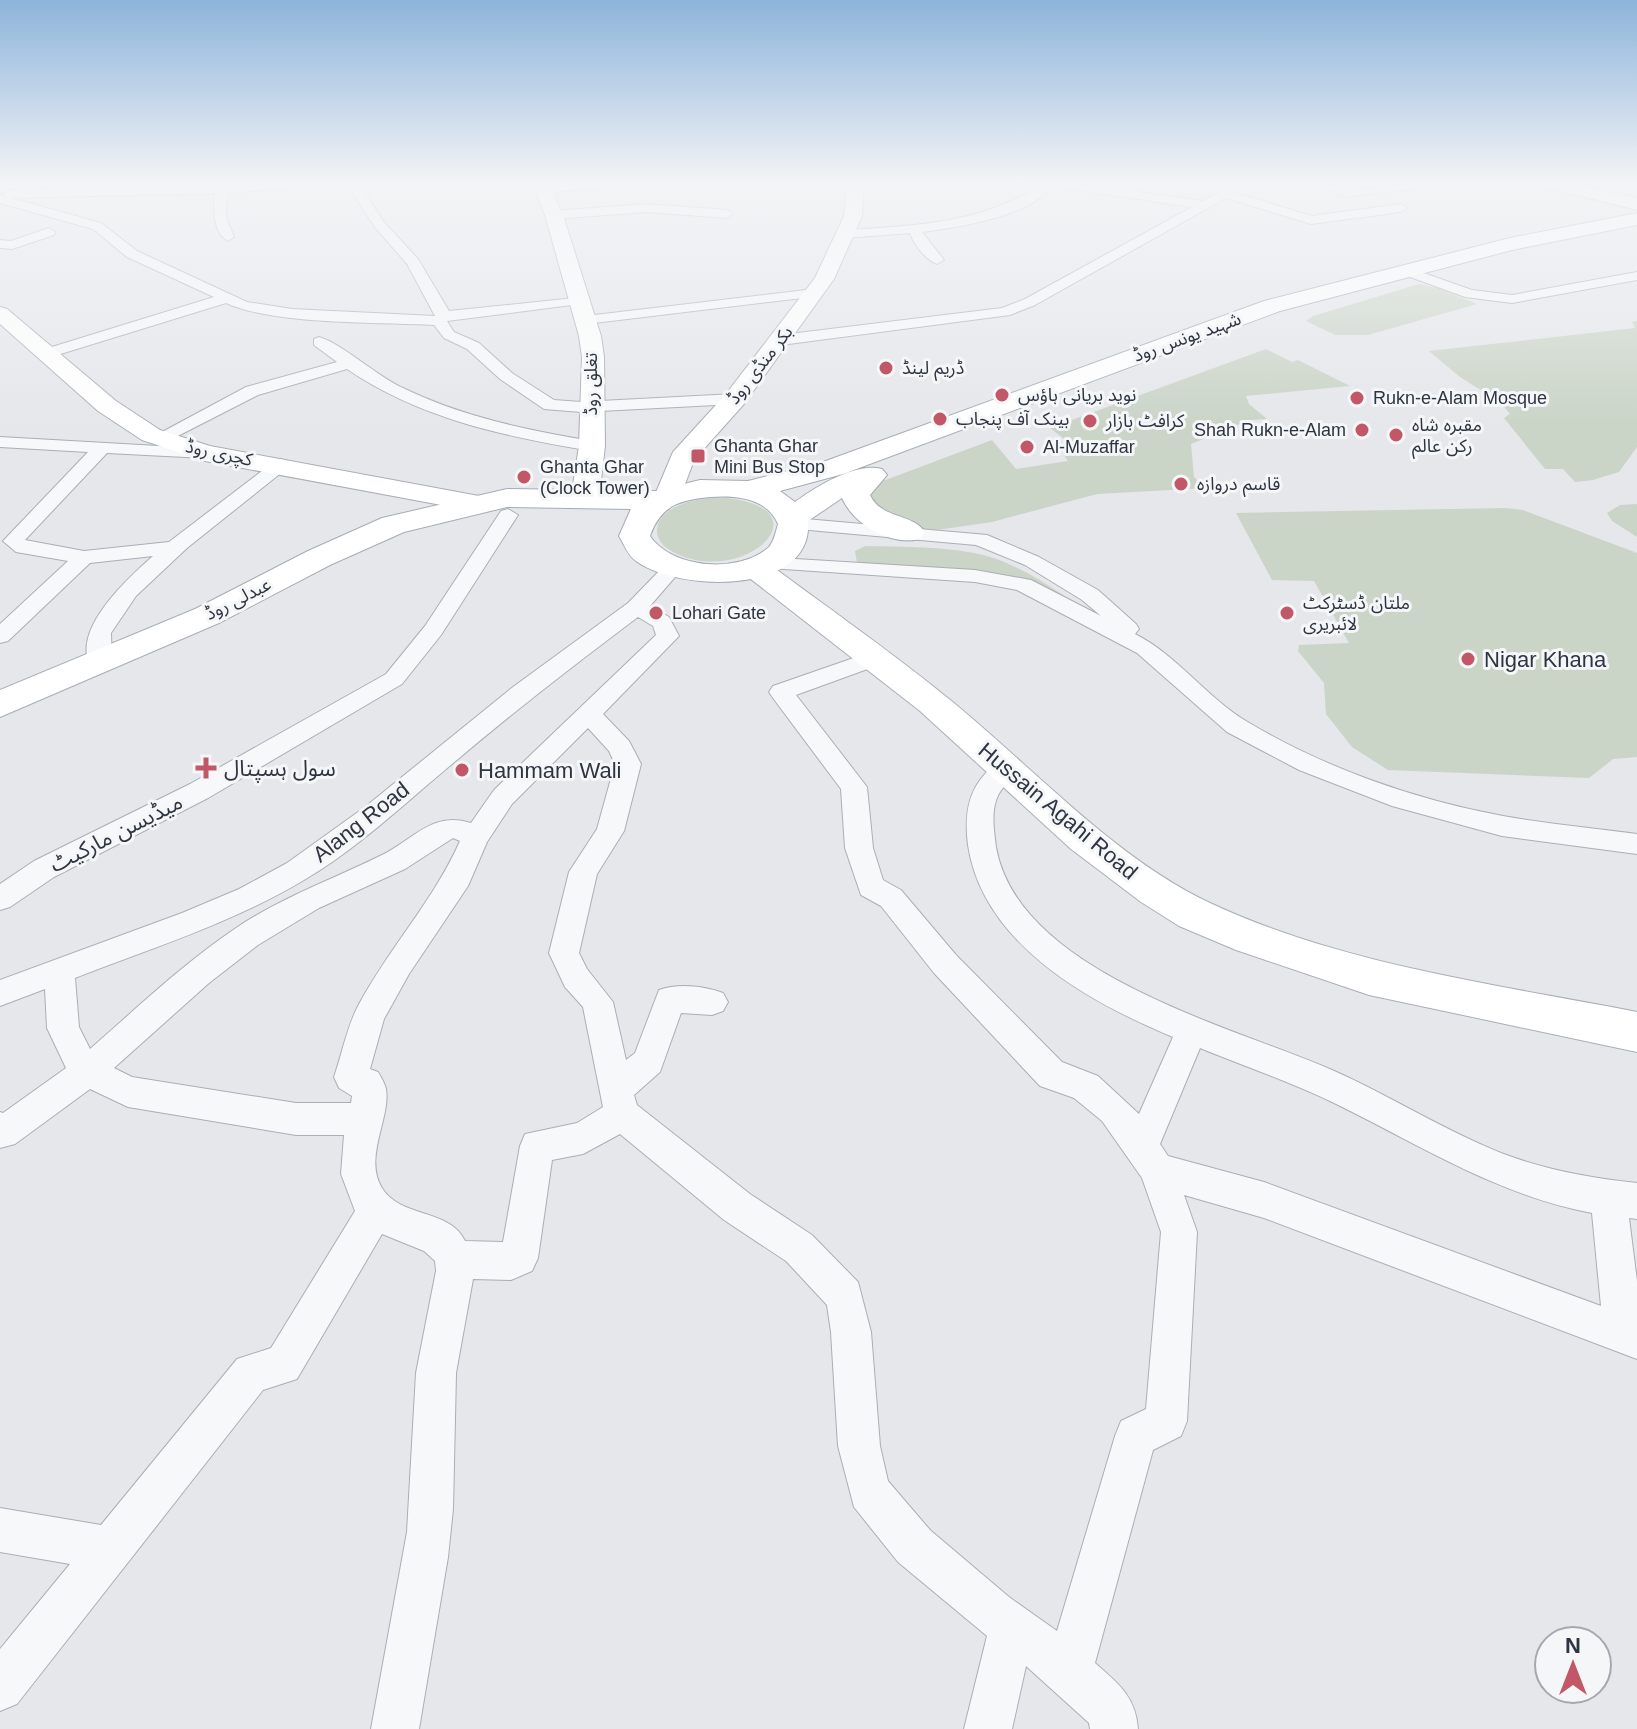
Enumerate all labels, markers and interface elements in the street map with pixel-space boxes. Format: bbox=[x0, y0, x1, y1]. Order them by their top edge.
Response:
street label: شہید یونس روڈ bbox=[1130, 308, 1244, 367]
street label: بکر منڈی روڈ bbox=[723, 322, 797, 409]
street label: تغلق روڈ bbox=[581, 353, 602, 415]
place label: ڈریم لینڈ bbox=[902, 358, 964, 381]
marker: ڈریم لینڈ bbox=[877, 359, 895, 377]
place label: نوید بریانی ہاؤس bbox=[1018, 385, 1136, 406]
marker: نوید بریانی ہاؤس bbox=[993, 386, 1011, 404]
place label: Rukn-e-Alam Mosque bbox=[1373, 388, 1547, 408]
marker: Rukn-e-Alam Mosque bbox=[1348, 389, 1366, 407]
place label: بینک آف پنجاب bbox=[956, 409, 1069, 430]
marker: بینک آف پنجاب bbox=[931, 410, 949, 428]
place label: کرافٹ بازار bbox=[1105, 411, 1185, 432]
marker: کرافٹ بازار bbox=[1081, 412, 1099, 430]
place label: مقبرہ شاہ رکن عالم bbox=[1412, 415, 1482, 459]
place label: Shah Rukn-e-Alam bbox=[1194, 420, 1346, 440]
marker: Shah Rukn-e-Alam bbox=[1353, 421, 1371, 439]
marker: مقبرہ شاہ رکن عالم bbox=[1387, 426, 1405, 444]
street label: کچری روڈ bbox=[183, 436, 255, 471]
place label: Ghanta Ghar Mini Bus Stop bbox=[714, 436, 825, 477]
place label: Al-Muzaffar bbox=[1043, 437, 1135, 457]
marker: Al-Muzaffar bbox=[1018, 438, 1036, 456]
marker: Ghanta Ghar Mini Bus Stop bbox=[689, 447, 707, 465]
place label: Ghanta Ghar (Clock Tower) bbox=[540, 457, 650, 498]
marker: Ghanta Ghar (Clock Tower) bbox=[515, 468, 533, 486]
place label: قاسم دروازہ bbox=[1197, 474, 1280, 497]
marker: قاسم دروازہ bbox=[1172, 475, 1190, 493]
street label: عبدلی روڈ bbox=[202, 574, 275, 625]
place label: ملتان ڈسٹرکٹ لائبریری bbox=[1303, 593, 1410, 635]
place label: Lohari Gate bbox=[672, 603, 766, 623]
marker: Lohari Gate bbox=[647, 604, 665, 622]
marker: ملتان ڈسٹرکٹ لائبریری bbox=[1278, 604, 1296, 622]
place label: Nigar Khana bbox=[1484, 647, 1607, 672]
marker: Nigar Khana bbox=[1459, 650, 1477, 668]
street label: Hussain Agahi Road bbox=[974, 737, 1142, 885]
place label: سول ہسپتال bbox=[224, 756, 336, 783]
marker: سول ہسپتال bbox=[195, 757, 217, 779]
place label: Hammam Wali bbox=[478, 758, 621, 783]
marker: Hammam Wali bbox=[453, 761, 471, 779]
street label: Alang Road bbox=[308, 777, 414, 867]
street label: میڈیسن مارکیٹ bbox=[46, 789, 187, 878]
north arrow bbox=[1533, 1625, 1613, 1705]
text: N bbox=[1565, 1633, 1581, 1658]

